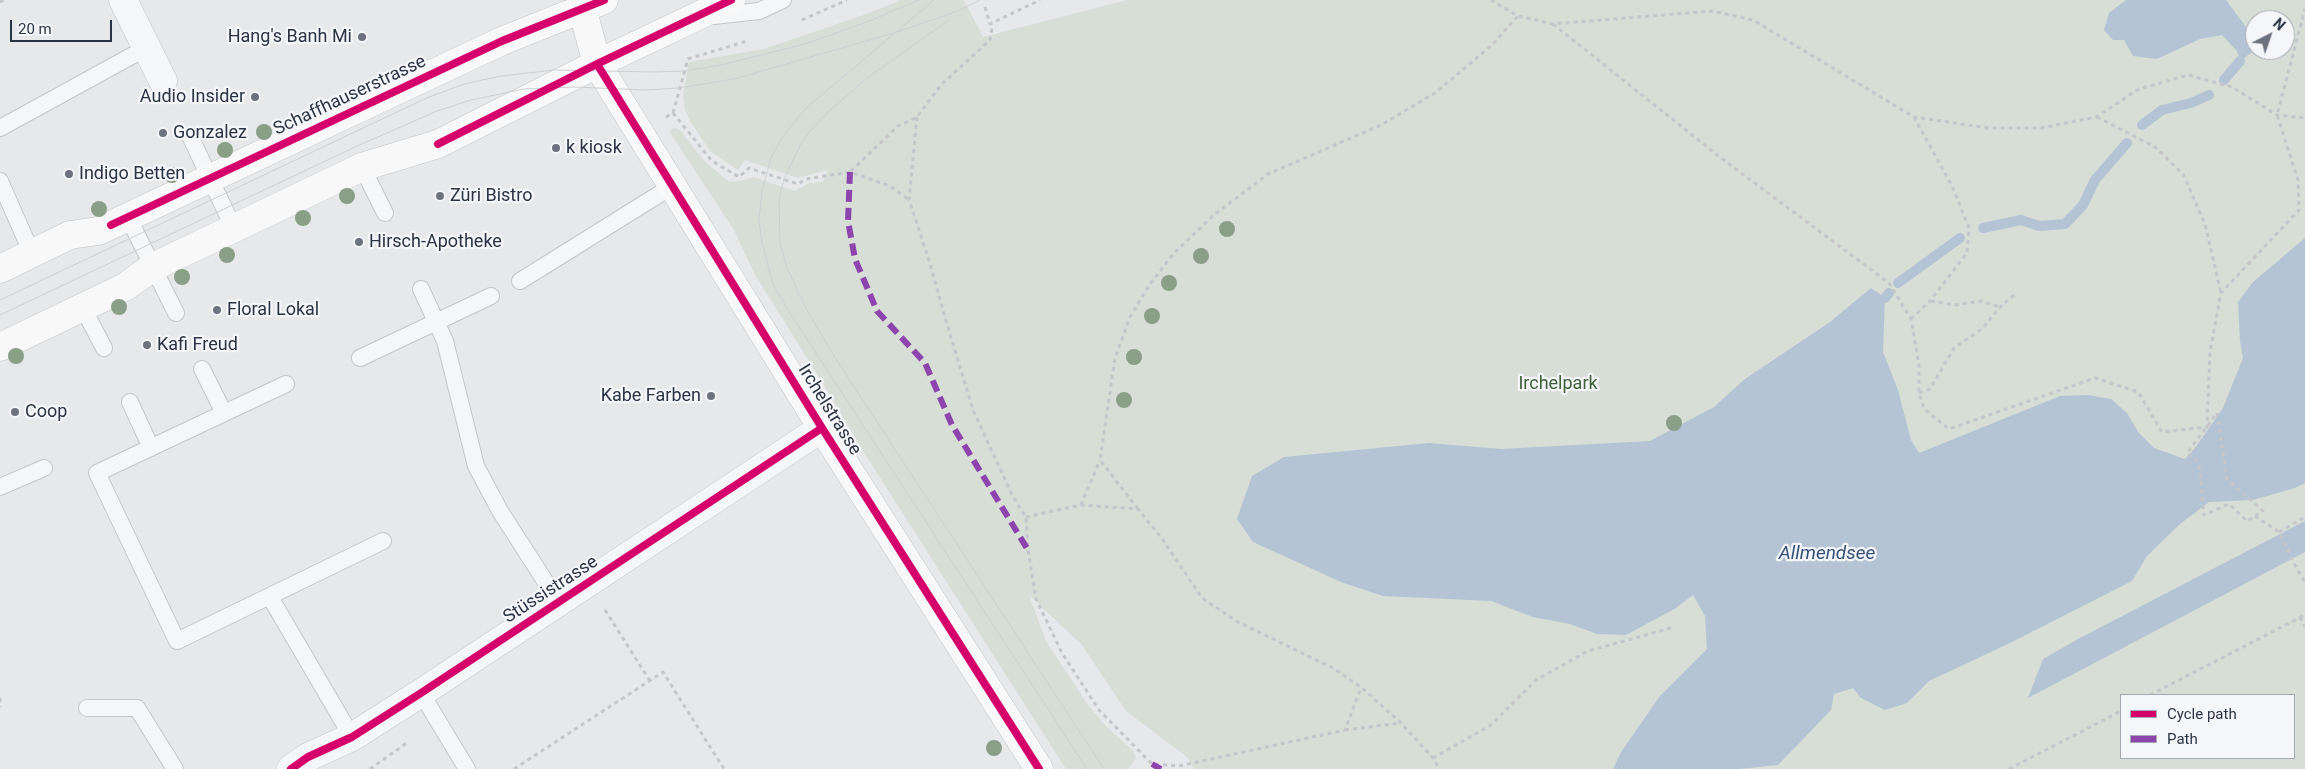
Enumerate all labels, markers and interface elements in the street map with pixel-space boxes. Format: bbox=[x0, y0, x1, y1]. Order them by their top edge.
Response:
scale bar bbox=[12, 10, 115, 42]
north arrow bbox=[2245, 10, 2295, 60]
text: N bbox=[2270, 15, 2288, 34]
text: 20 m bbox=[18, 20, 52, 38]
place label: Hang's Banh Mi bbox=[228, 26, 352, 48]
marker: Hang's Banh Mi bbox=[356, 31, 368, 43]
street label: Schaffhauserstrasse bbox=[270, 51, 430, 141]
place label: Audio Insider bbox=[140, 86, 245, 108]
marker: Audio Insider bbox=[249, 91, 261, 103]
place label: Gonzalez bbox=[173, 122, 247, 144]
marker: Gonzalez bbox=[157, 127, 169, 139]
place label: k kiosk bbox=[566, 137, 622, 159]
marker: k kiosk bbox=[550, 142, 562, 154]
place label: Indigo Betten bbox=[79, 163, 185, 185]
marker: Indigo Betten bbox=[63, 168, 75, 180]
place label: Züri Bistro bbox=[450, 185, 532, 207]
marker: Züri Bistro bbox=[434, 190, 446, 202]
place label: Hirsch-Apotheke bbox=[369, 231, 502, 253]
marker: Hirsch-Apotheke bbox=[353, 236, 365, 248]
place label: Floral Lokal bbox=[227, 299, 319, 321]
marker: Floral Lokal bbox=[211, 304, 223, 316]
place label: Kafi Freud bbox=[157, 334, 238, 356]
marker: Kafi Freud bbox=[141, 339, 153, 351]
street label: Irchelstrasse bbox=[793, 361, 865, 459]
park label: Irchelpark bbox=[1518, 373, 1598, 395]
place label: Kabe Farben bbox=[601, 385, 701, 407]
marker: Kabe Farben bbox=[705, 390, 717, 402]
place label: Coop bbox=[25, 401, 67, 423]
marker: Coop bbox=[9, 406, 21, 418]
water label: Allmendsee bbox=[1779, 543, 1875, 565]
street label: Stüssistrasse bbox=[500, 551, 602, 629]
legend bbox=[2120, 694, 2295, 759]
text: Cycle path bbox=[2167, 705, 2237, 723]
text: Path bbox=[2167, 730, 2198, 748]

